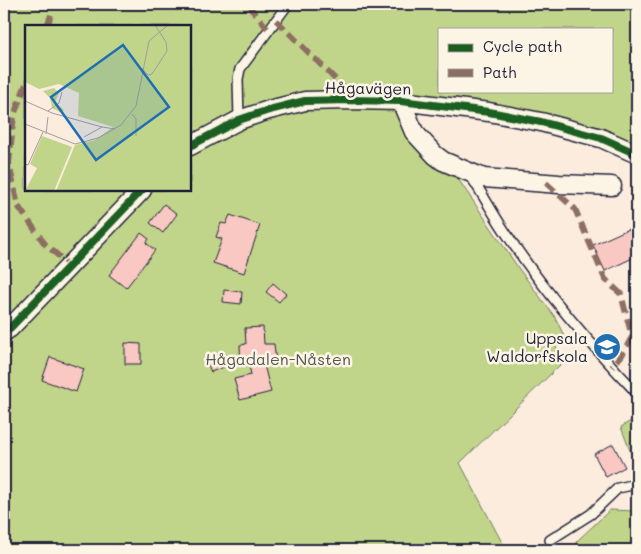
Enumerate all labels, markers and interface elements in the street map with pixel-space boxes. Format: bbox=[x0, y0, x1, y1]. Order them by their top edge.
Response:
inset map bbox=[25, 25, 191, 191]
legend bbox=[438, 28, 614, 92]
text: Cycle path bbox=[483, 36, 562, 56]
text: Path bbox=[483, 62, 517, 82]
street label: Hågavägen bbox=[325, 76, 411, 99]
place label: Uppsala Waldorfskola bbox=[486, 327, 588, 366]
school or university icon: Uppsala Waldorfskola bbox=[592, 332, 622, 362]
park label: Hågadalen-Nåsten bbox=[205, 348, 351, 369]

